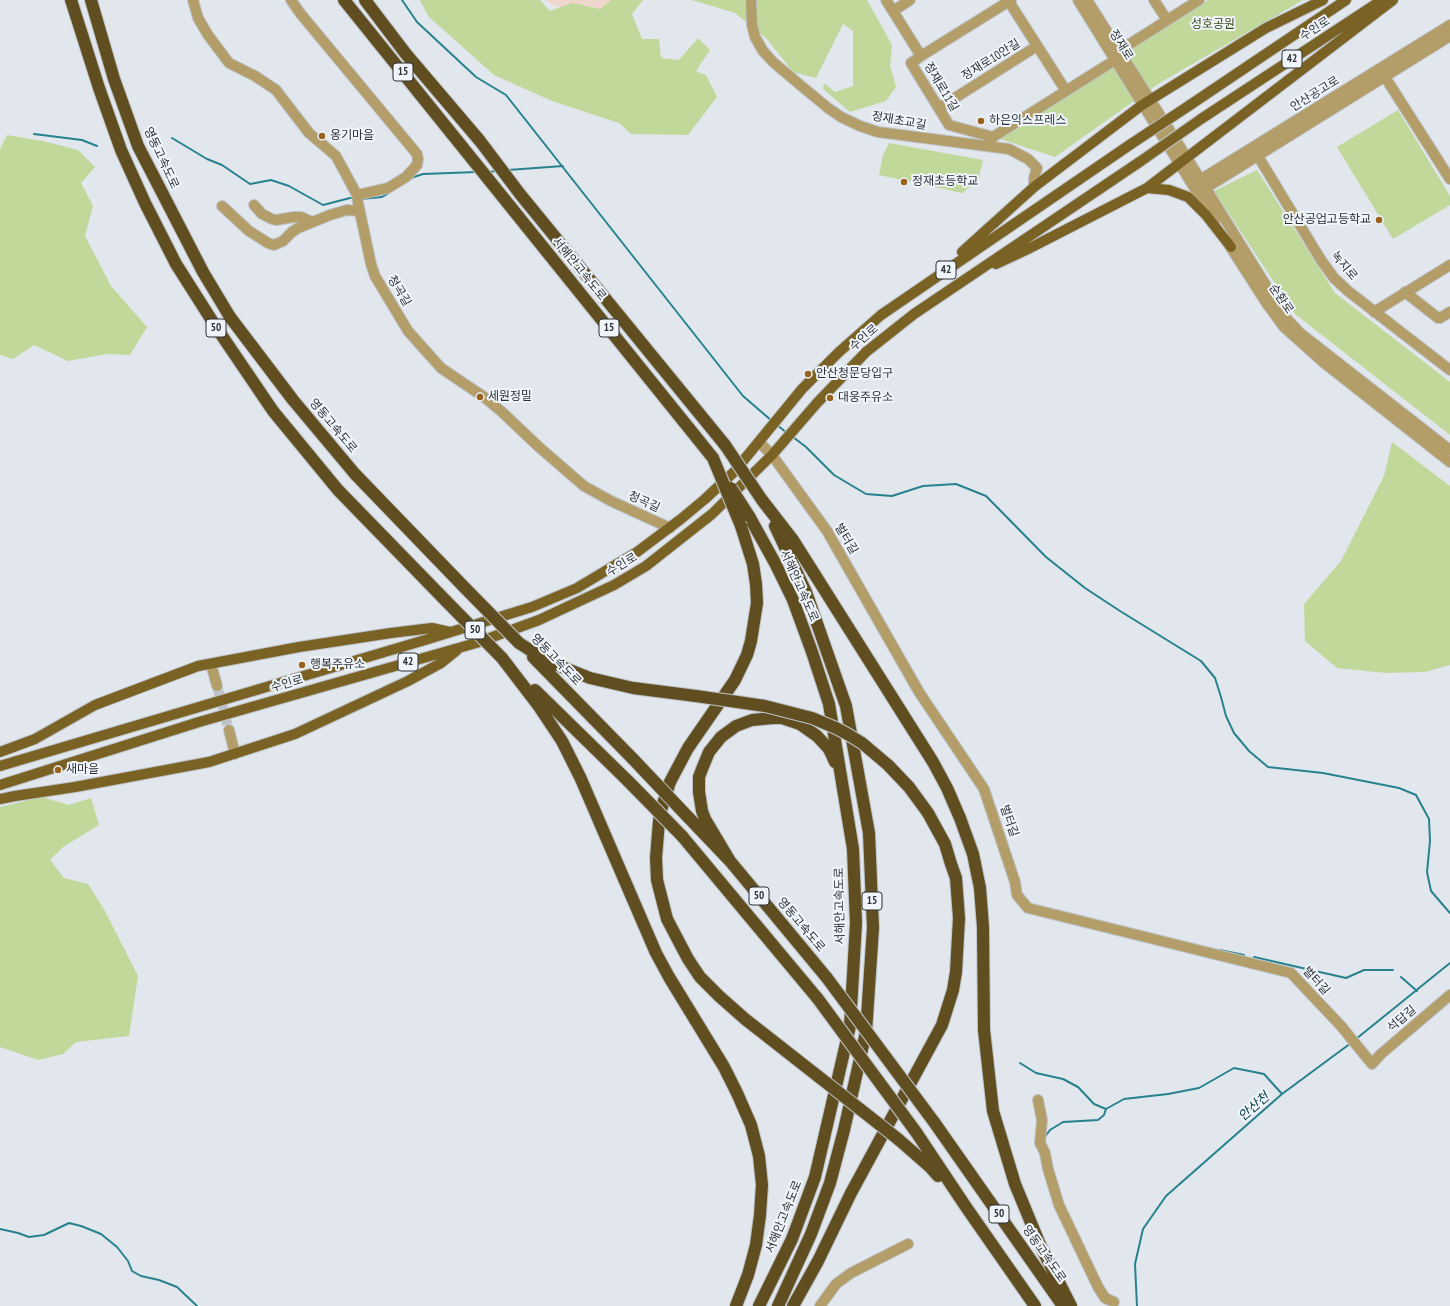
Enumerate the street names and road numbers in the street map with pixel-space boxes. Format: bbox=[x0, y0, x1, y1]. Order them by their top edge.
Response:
street label: 수인로 bbox=[1297, 14, 1333, 44]
street label: 정재로 bbox=[1106, 27, 1136, 63]
street label: 정재로10안길 bbox=[959, 36, 1023, 84]
road number: 42 bbox=[1282, 50, 1302, 68]
street label: 정재로11길 bbox=[921, 60, 961, 114]
road number: 15 bbox=[393, 63, 413, 81]
street label: 안산공고로 bbox=[1288, 73, 1342, 115]
street label: 정재초교길 bbox=[871, 109, 927, 133]
street label: 영동고속도로 bbox=[140, 125, 182, 191]
street label: 서해안고속도로 bbox=[549, 234, 609, 304]
street label: 녹지로 bbox=[1328, 249, 1360, 283]
road number: 42 bbox=[936, 261, 956, 279]
street label: 청곡길 bbox=[384, 273, 414, 309]
street label: 순환로 bbox=[1266, 281, 1296, 317]
road number: 50 bbox=[206, 319, 226, 337]
road number: 15 bbox=[599, 319, 619, 337]
street label: 수인로 bbox=[847, 322, 881, 354]
street label: 영동고속도로 bbox=[306, 396, 360, 456]
street label: 청곡길 bbox=[626, 489, 662, 515]
street label: 벌터길 bbox=[831, 521, 861, 557]
street label: 서해안고속도로 bbox=[777, 548, 821, 624]
street label: 수인로 bbox=[604, 550, 640, 580]
road number: 50 bbox=[465, 621, 485, 639]
street label: 영동고속도로 bbox=[528, 631, 584, 689]
road number: 42 bbox=[398, 653, 418, 671]
street label: 수인로 bbox=[269, 673, 305, 695]
street label: 벌터길 bbox=[997, 803, 1021, 839]
street label: 서해안고속도로 bbox=[832, 867, 848, 945]
road number: 50 bbox=[749, 887, 769, 905]
road number: 15 bbox=[862, 892, 882, 910]
street label: 영동고속도로 bbox=[774, 895, 828, 955]
street label: 벌터길 bbox=[1299, 964, 1333, 998]
street label: 석답길 bbox=[1385, 1003, 1419, 1035]
street label: 서해안고속도로 bbox=[763, 1178, 805, 1256]
road number: 50 bbox=[989, 1205, 1009, 1223]
street label: 영동고속도로 bbox=[1019, 1223, 1069, 1285]

